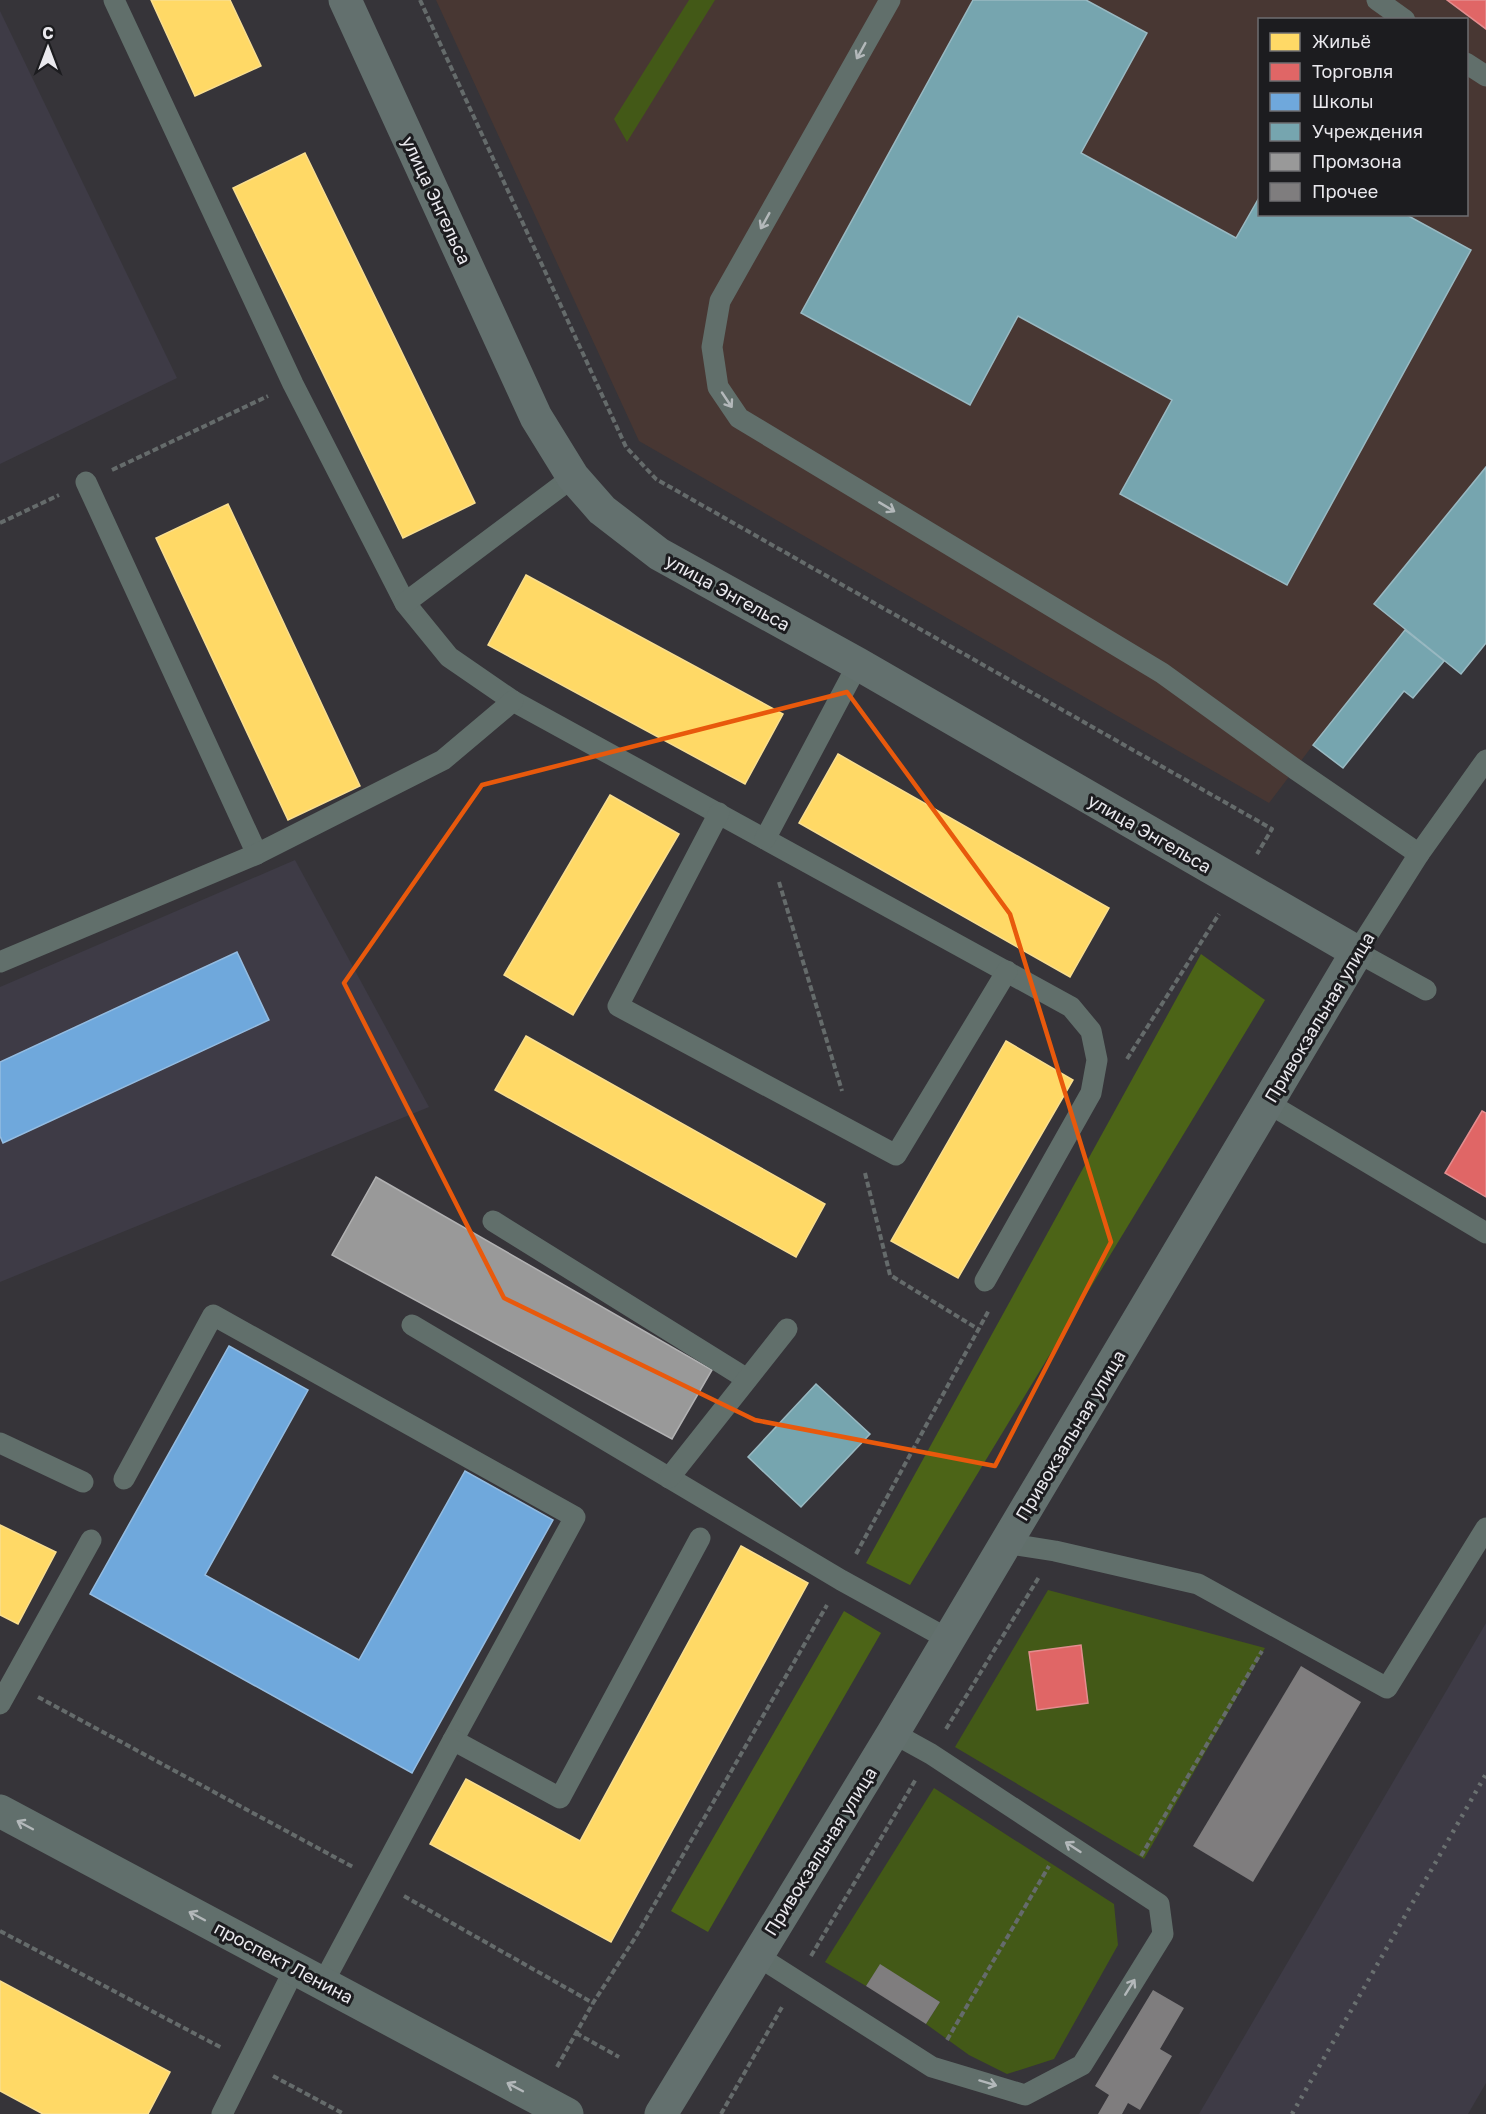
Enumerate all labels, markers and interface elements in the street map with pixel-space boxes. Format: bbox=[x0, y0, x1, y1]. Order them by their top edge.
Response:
north arrow bbox=[18, 18, 78, 78]
legend bbox=[1258, 18, 1468, 216]
text: С bbox=[42, 23, 54, 43]
text: Жильё bbox=[1312, 30, 1371, 52]
one-way arrow bbox=[855, 42, 867, 59]
text: Торговля bbox=[1312, 60, 1393, 82]
text: Школы bbox=[1312, 90, 1374, 112]
text: Учреждения bbox=[1312, 120, 1423, 142]
street label: улица Энгельса bbox=[398, 132, 476, 268]
text: Промзона bbox=[1312, 150, 1402, 172]
text: Прочее bbox=[1312, 180, 1378, 202]
one-way arrow bbox=[759, 212, 771, 229]
one-way arrow bbox=[721, 391, 733, 408]
one-way arrow bbox=[878, 502, 895, 514]
street label: улица Энгельса bbox=[662, 549, 794, 635]
street label: улица Энгельса bbox=[1084, 789, 1216, 877]
street label: Привокзальная улица bbox=[1259, 928, 1379, 1106]
street label: Привокзальная улица bbox=[1010, 1346, 1130, 1524]
street label: Привокзальная улица bbox=[759, 1763, 881, 1939]
one-way arrow bbox=[16, 1818, 34, 1830]
one-way arrow bbox=[1065, 1841, 1082, 1854]
one-way arrow bbox=[189, 1910, 206, 1922]
street label: проспект Ленина bbox=[211, 1916, 357, 2008]
one-way arrow bbox=[1125, 1979, 1137, 1996]
one-way arrow bbox=[978, 2078, 997, 2090]
one-way arrow bbox=[507, 2081, 525, 2092]

